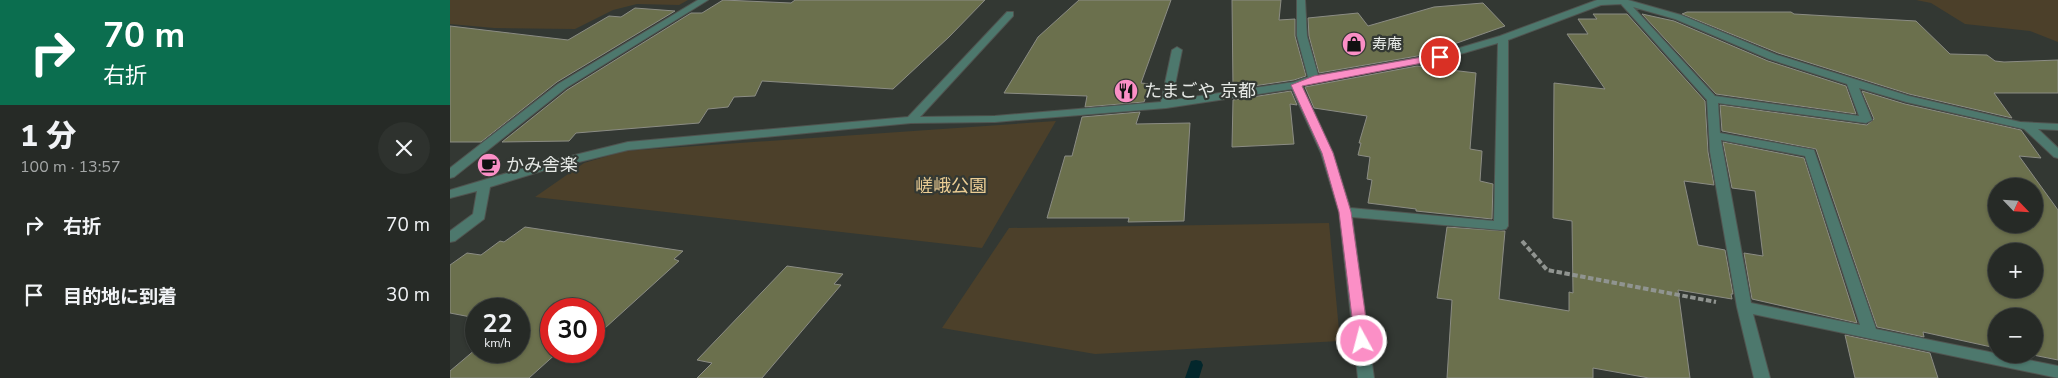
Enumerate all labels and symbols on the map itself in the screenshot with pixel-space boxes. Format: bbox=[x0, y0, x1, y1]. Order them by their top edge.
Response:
shop icon: 寿庵 bbox=[1341, 31, 1367, 57]
place label: 寿庵 bbox=[1372, 34, 1402, 54]
pin bbox=[1419, 36, 1461, 78]
restaurant icon: たまごや 京都 bbox=[1113, 78, 1139, 104]
place label: たまごや 京都 bbox=[1144, 79, 1256, 103]
cafe icon: かみ舎楽 bbox=[476, 152, 502, 178]
place label: かみ舎楽 bbox=[506, 153, 578, 177]
park label: 嵯峨公園 bbox=[915, 174, 987, 198]
north arrow bbox=[1988, 178, 2042, 232]
speed limit sign: 30 bbox=[540, 298, 605, 363]
position arrow bbox=[1335, 314, 1387, 366]

